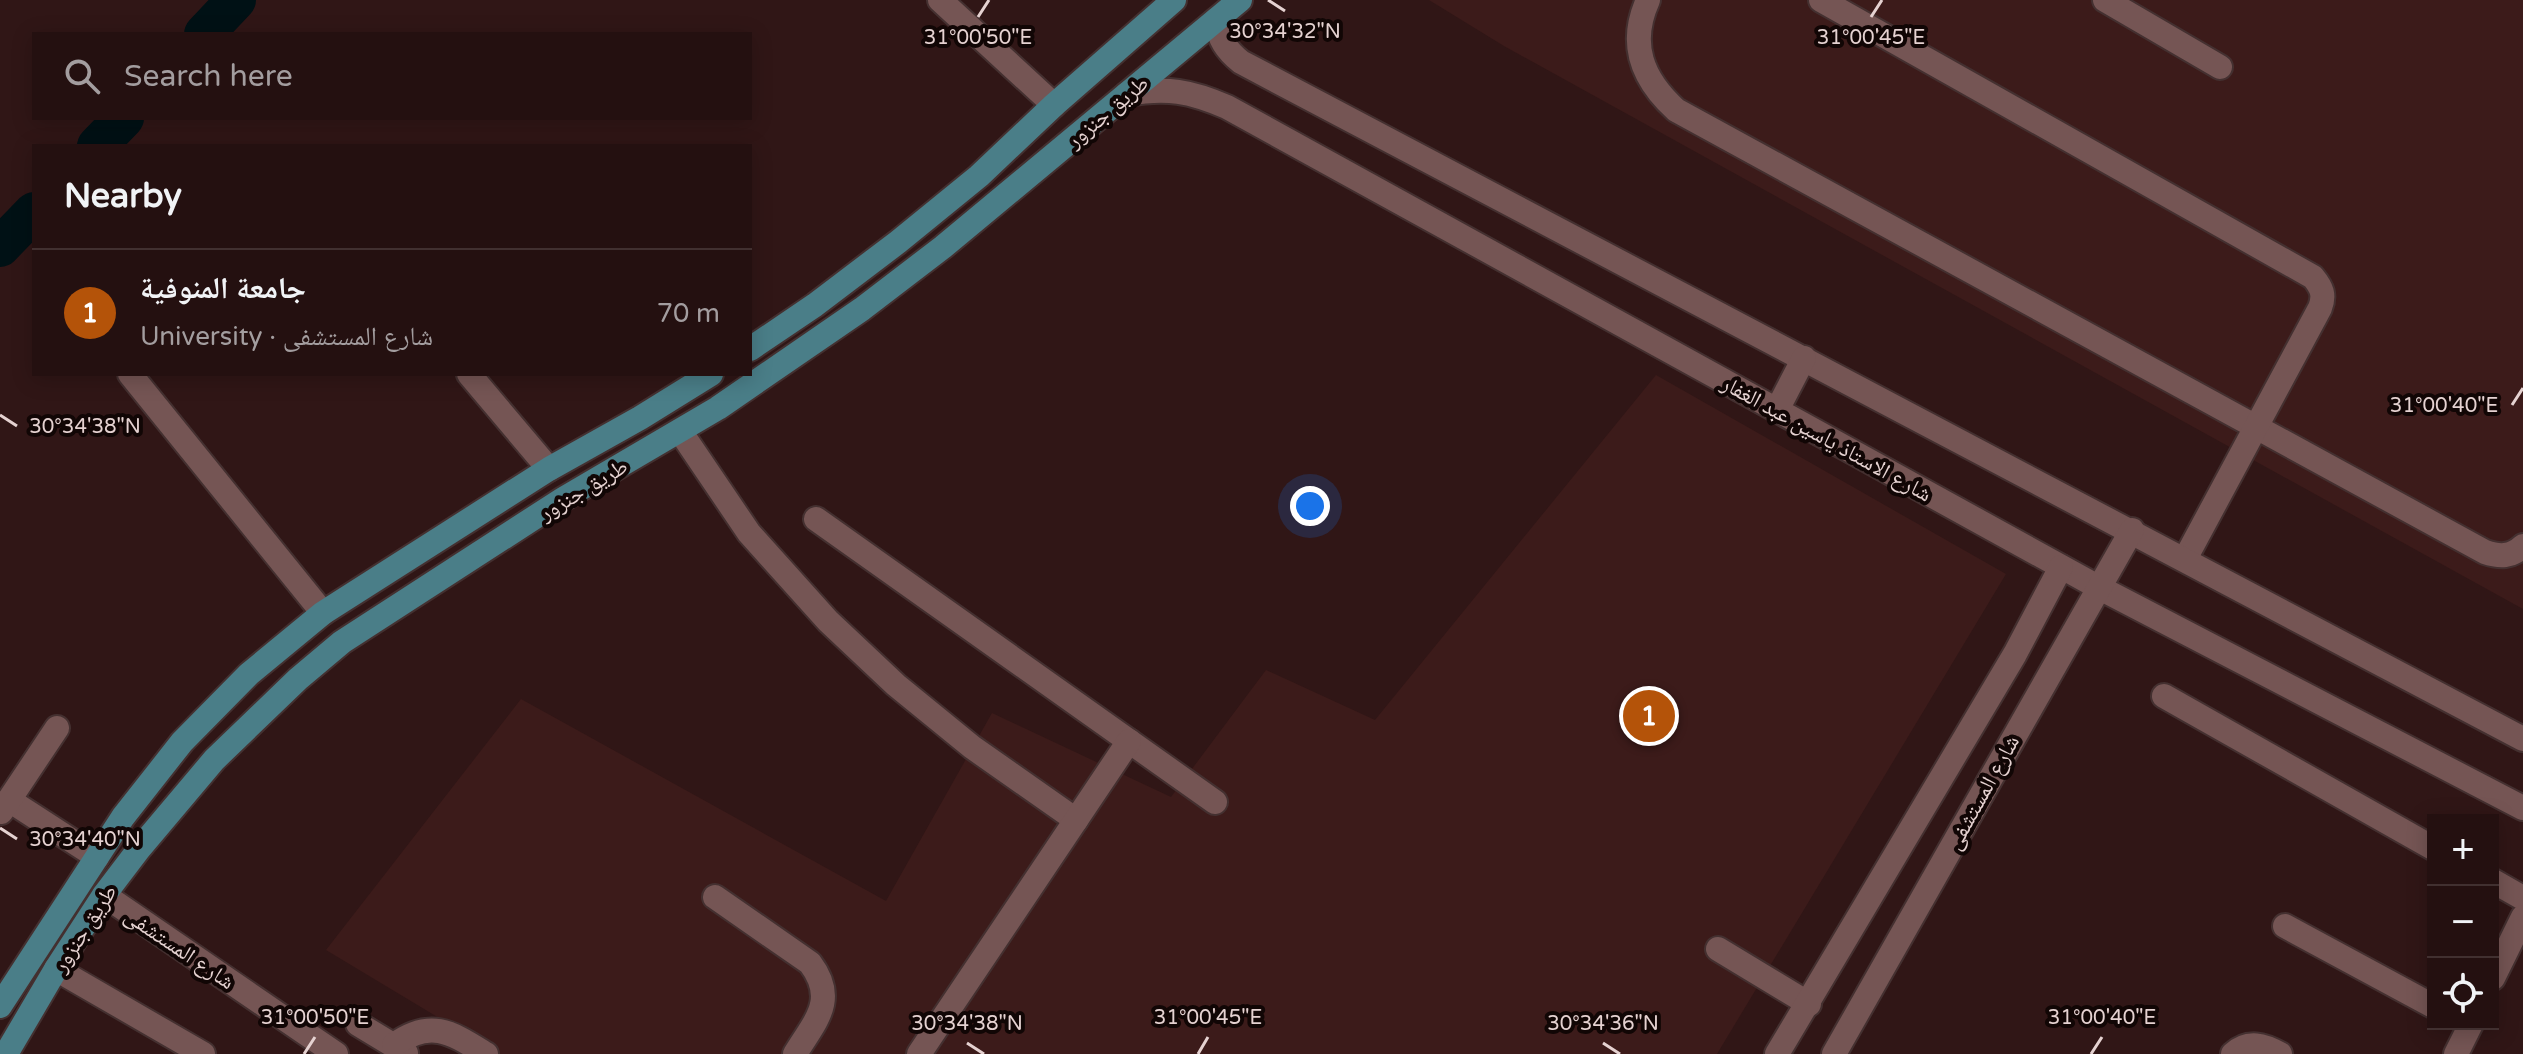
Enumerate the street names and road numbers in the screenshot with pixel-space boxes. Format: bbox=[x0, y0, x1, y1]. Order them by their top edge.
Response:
street label: طريق جنزور bbox=[1061, 70, 1154, 154]
street label: شارع الاستاذ ياسين عبد الغفار bbox=[1716, 370, 1936, 508]
street label: طريق جنزور bbox=[534, 453, 633, 527]
street label: شارع المستشفى bbox=[1941, 731, 2025, 854]
street label: طريق جنزور bbox=[46, 880, 123, 978]
street label: شارع المستشفى bbox=[119, 902, 239, 995]

